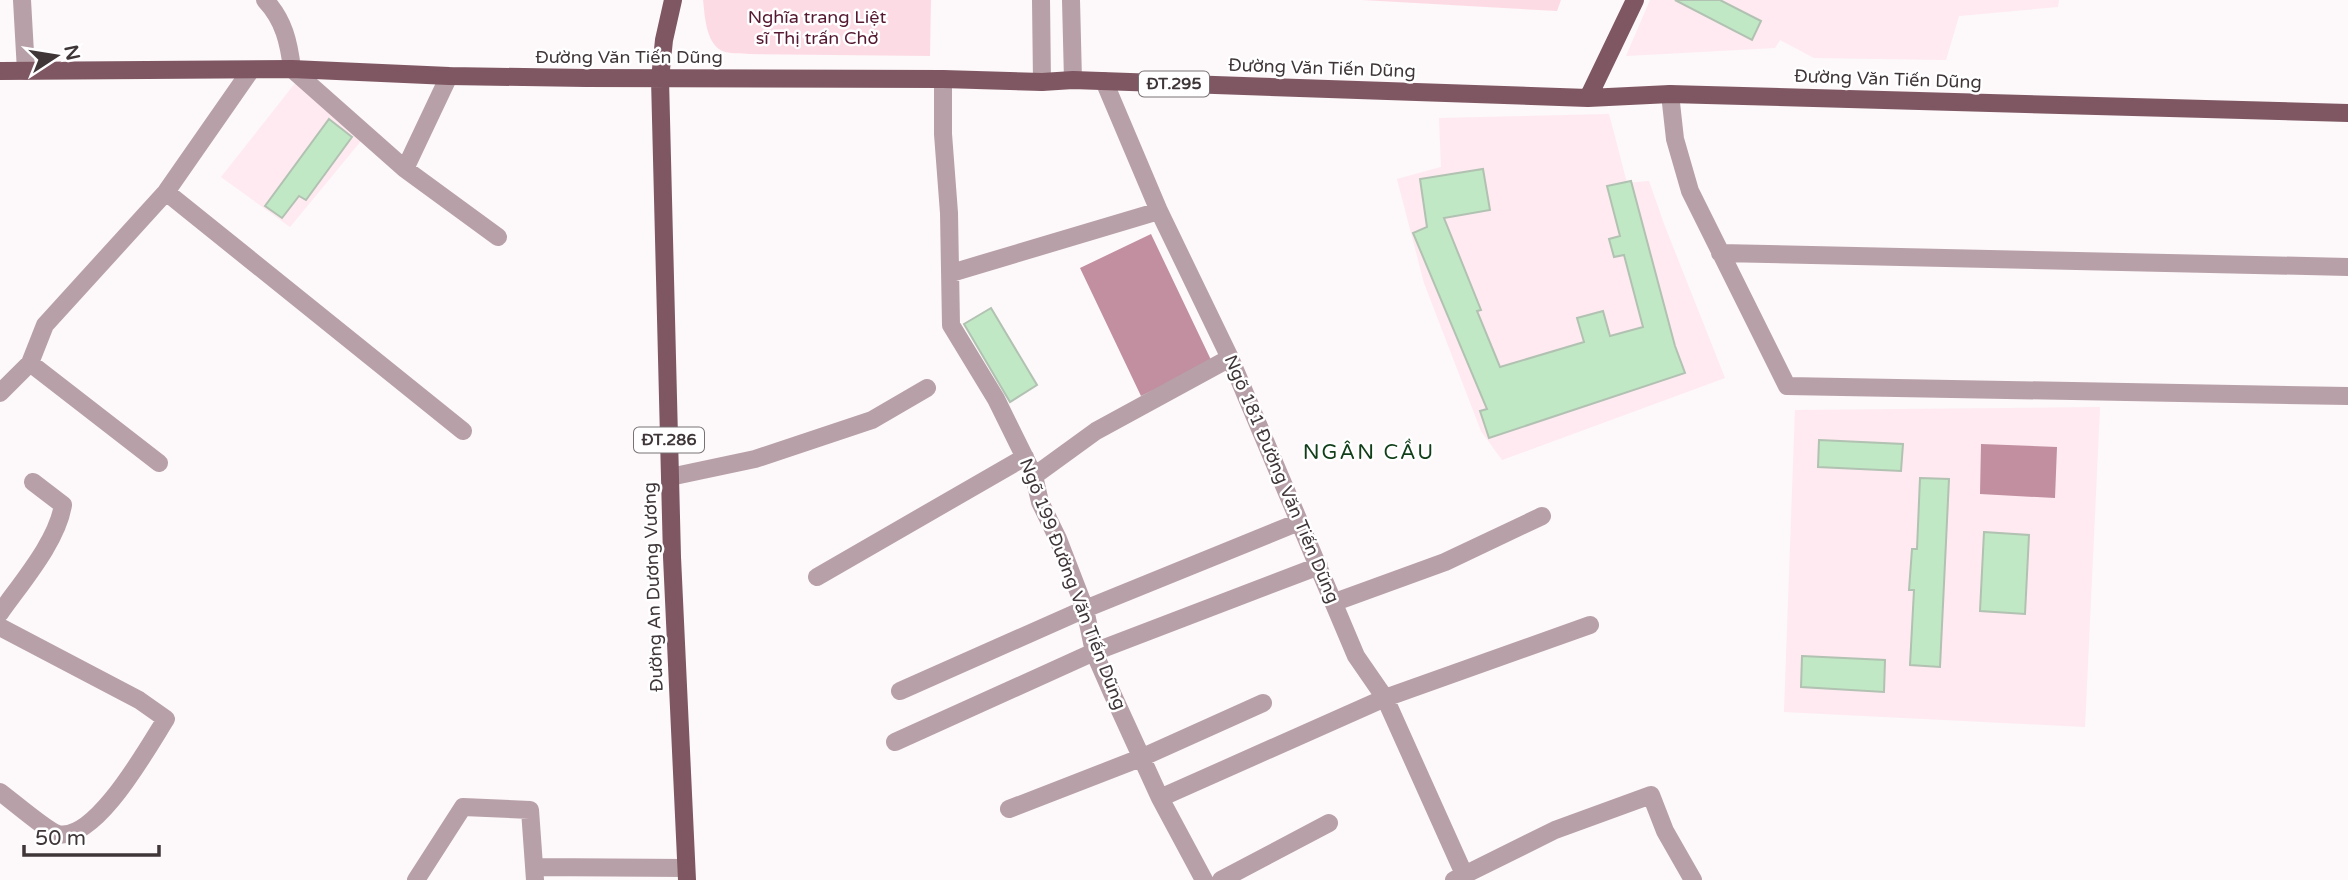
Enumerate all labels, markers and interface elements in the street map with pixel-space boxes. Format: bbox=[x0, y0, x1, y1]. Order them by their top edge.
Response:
park label: Nghĩa trang Liệt sĩ Thị trấn Chờ bbox=[748, 6, 886, 49]
north arrow bbox=[21, 21, 91, 91]
text: N bbox=[59, 43, 84, 62]
street label: Đường Văn Tiến Dũng bbox=[535, 46, 723, 68]
street label: Đường Văn Tiến Dũng bbox=[1228, 54, 1416, 82]
street label: Đường Văn Tiến Dũng bbox=[1794, 65, 1982, 93]
road number: ĐT.295 bbox=[1139, 72, 1209, 96]
street label: Ngõ 181 Đường Văn Tiến Dũng bbox=[1220, 352, 1344, 606]
road number: ĐT.286 bbox=[634, 428, 704, 452]
district label: NGÂN CẦU bbox=[1303, 438, 1435, 465]
street label: Ngõ 199 Đường Văn Tiến Dũng bbox=[1015, 455, 1131, 713]
street label: Đường An Dương Vương bbox=[638, 482, 668, 692]
scale bar bbox=[24, 814, 159, 858]
text: 50 m bbox=[35, 826, 86, 851]

